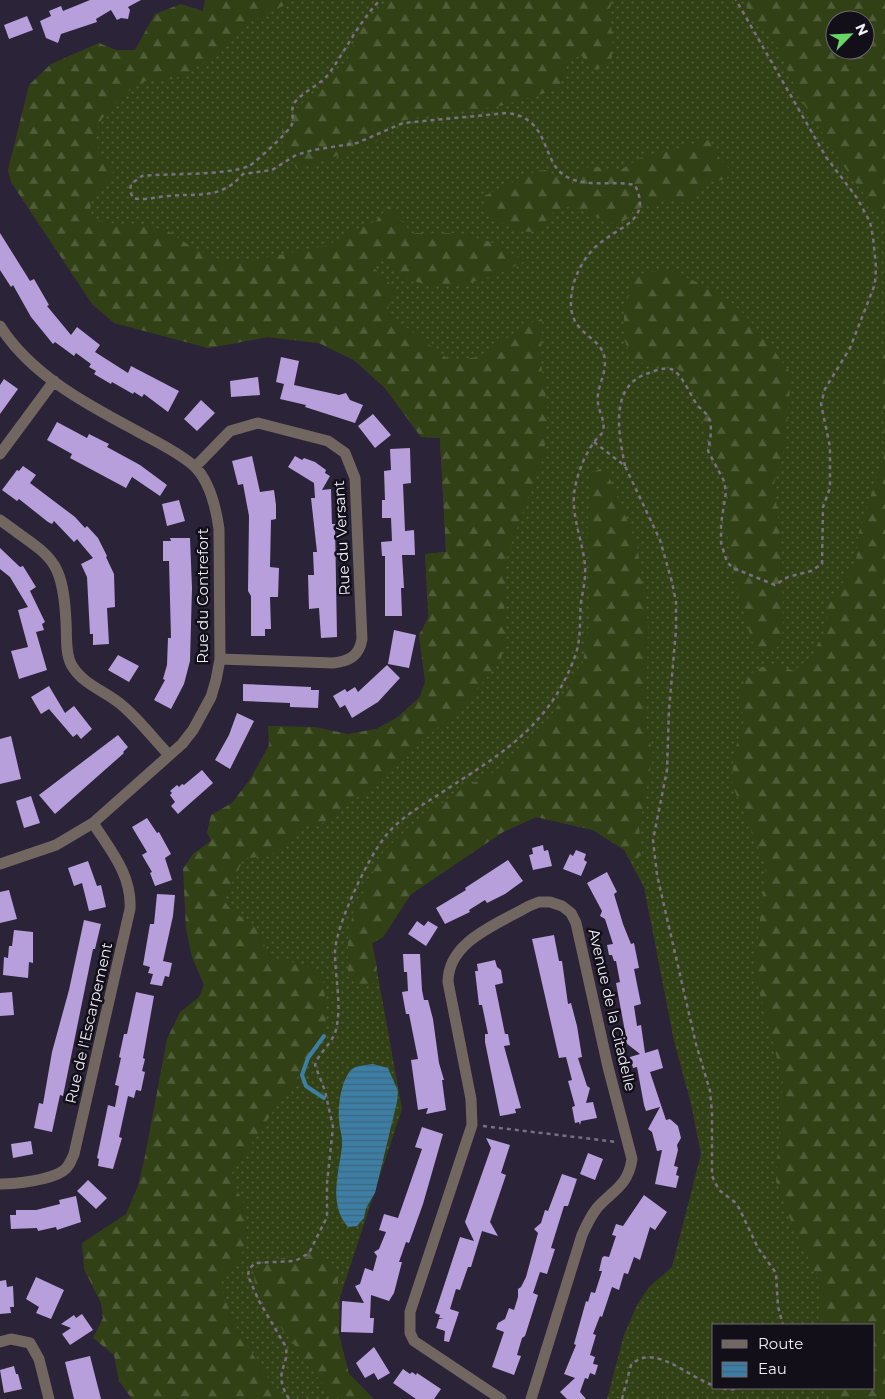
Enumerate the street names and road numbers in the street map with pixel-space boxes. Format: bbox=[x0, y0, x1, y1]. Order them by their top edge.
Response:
street label: Rue du Versant bbox=[329, 480, 354, 596]
street label: Rue du Contrefort bbox=[193, 528, 212, 664]
street label: Avenue de la Citadelle bbox=[585, 927, 640, 1093]
street label: Rue de l'Escarpement bbox=[61, 940, 116, 1105]

